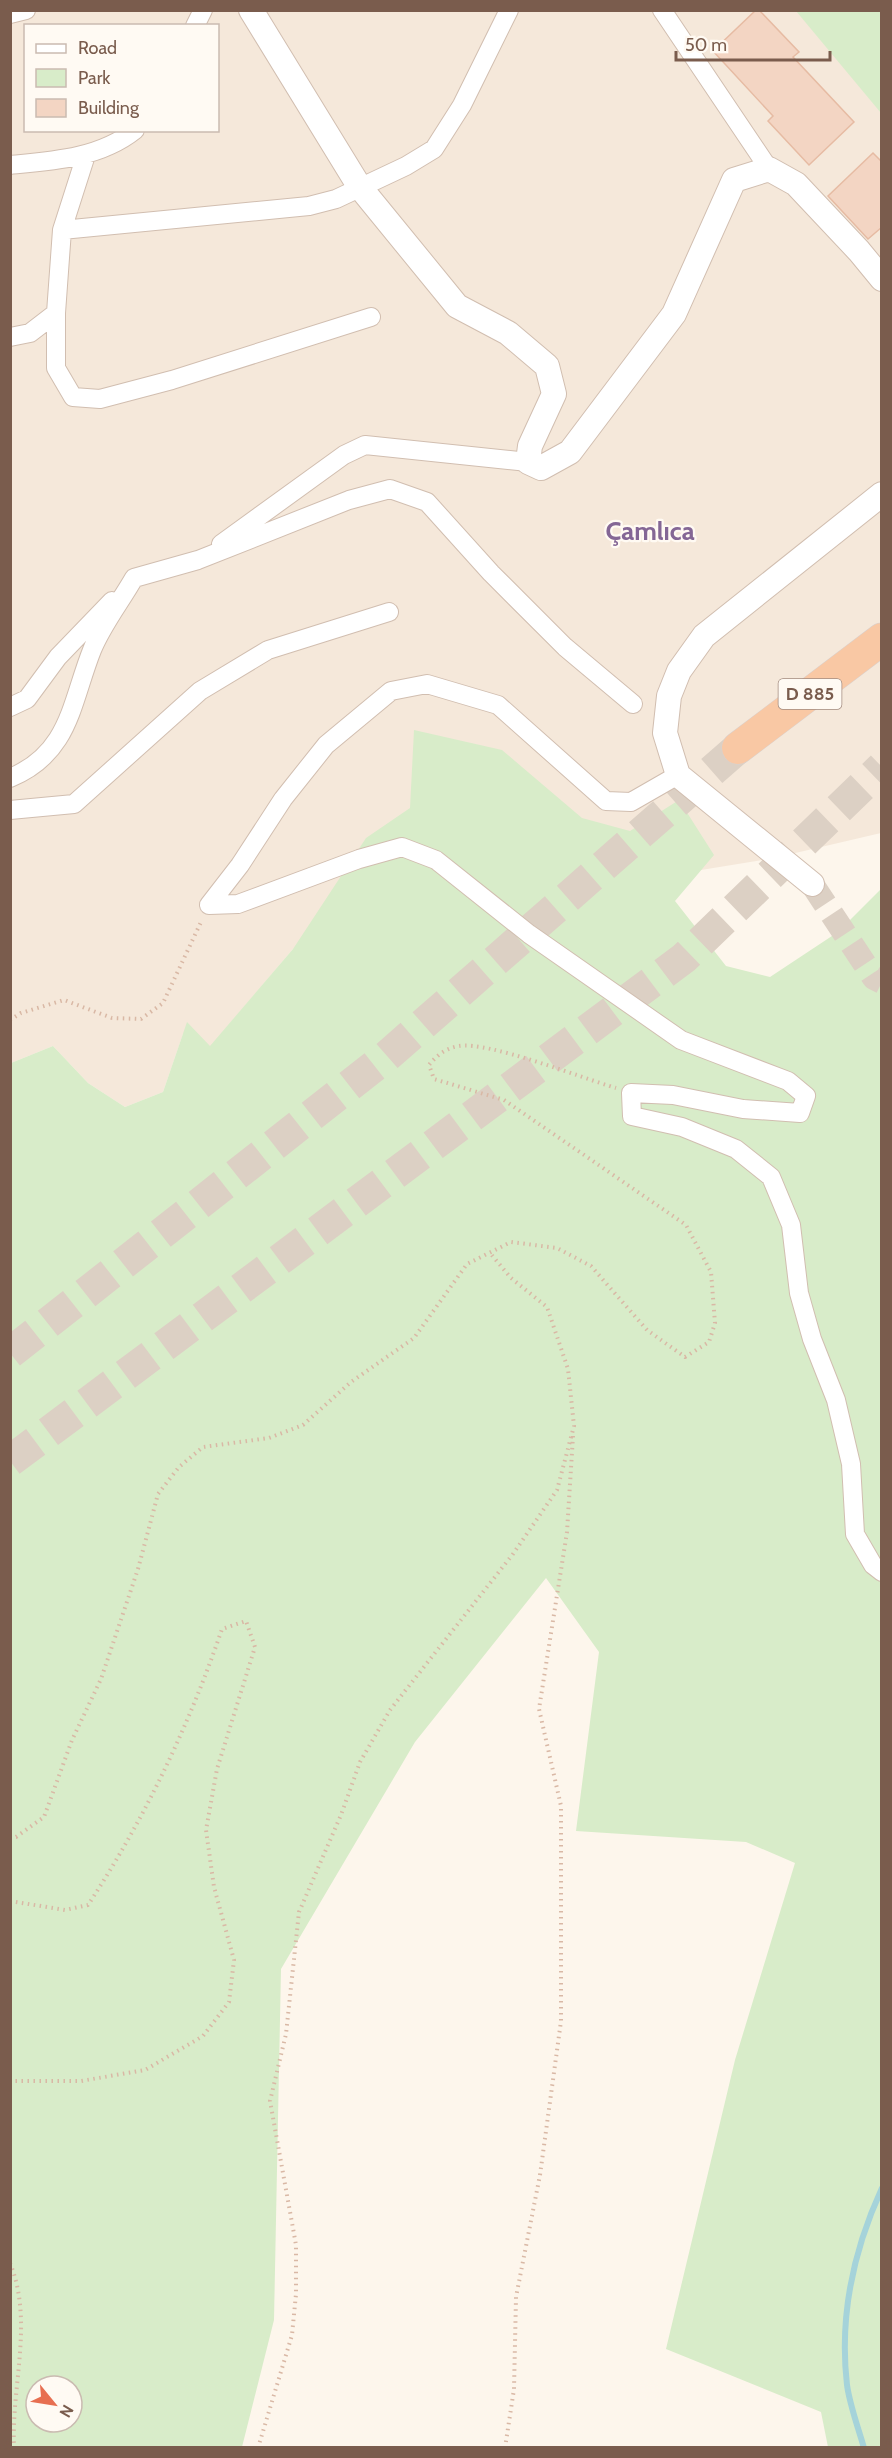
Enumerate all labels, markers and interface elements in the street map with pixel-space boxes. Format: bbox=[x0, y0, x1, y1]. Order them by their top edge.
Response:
legend bbox=[24, 24, 219, 132]
scale bar bbox=[676, 24, 830, 62]
text: 50 m bbox=[685, 34, 727, 56]
text: Road bbox=[78, 37, 117, 59]
text: Park bbox=[78, 67, 111, 89]
text: Building bbox=[78, 97, 140, 119]
district label: Çamlıca bbox=[605, 515, 695, 547]
road number: D 885 bbox=[778, 679, 842, 709]
north arrow bbox=[24, 2374, 84, 2434]
text: N bbox=[56, 2402, 78, 2421]

